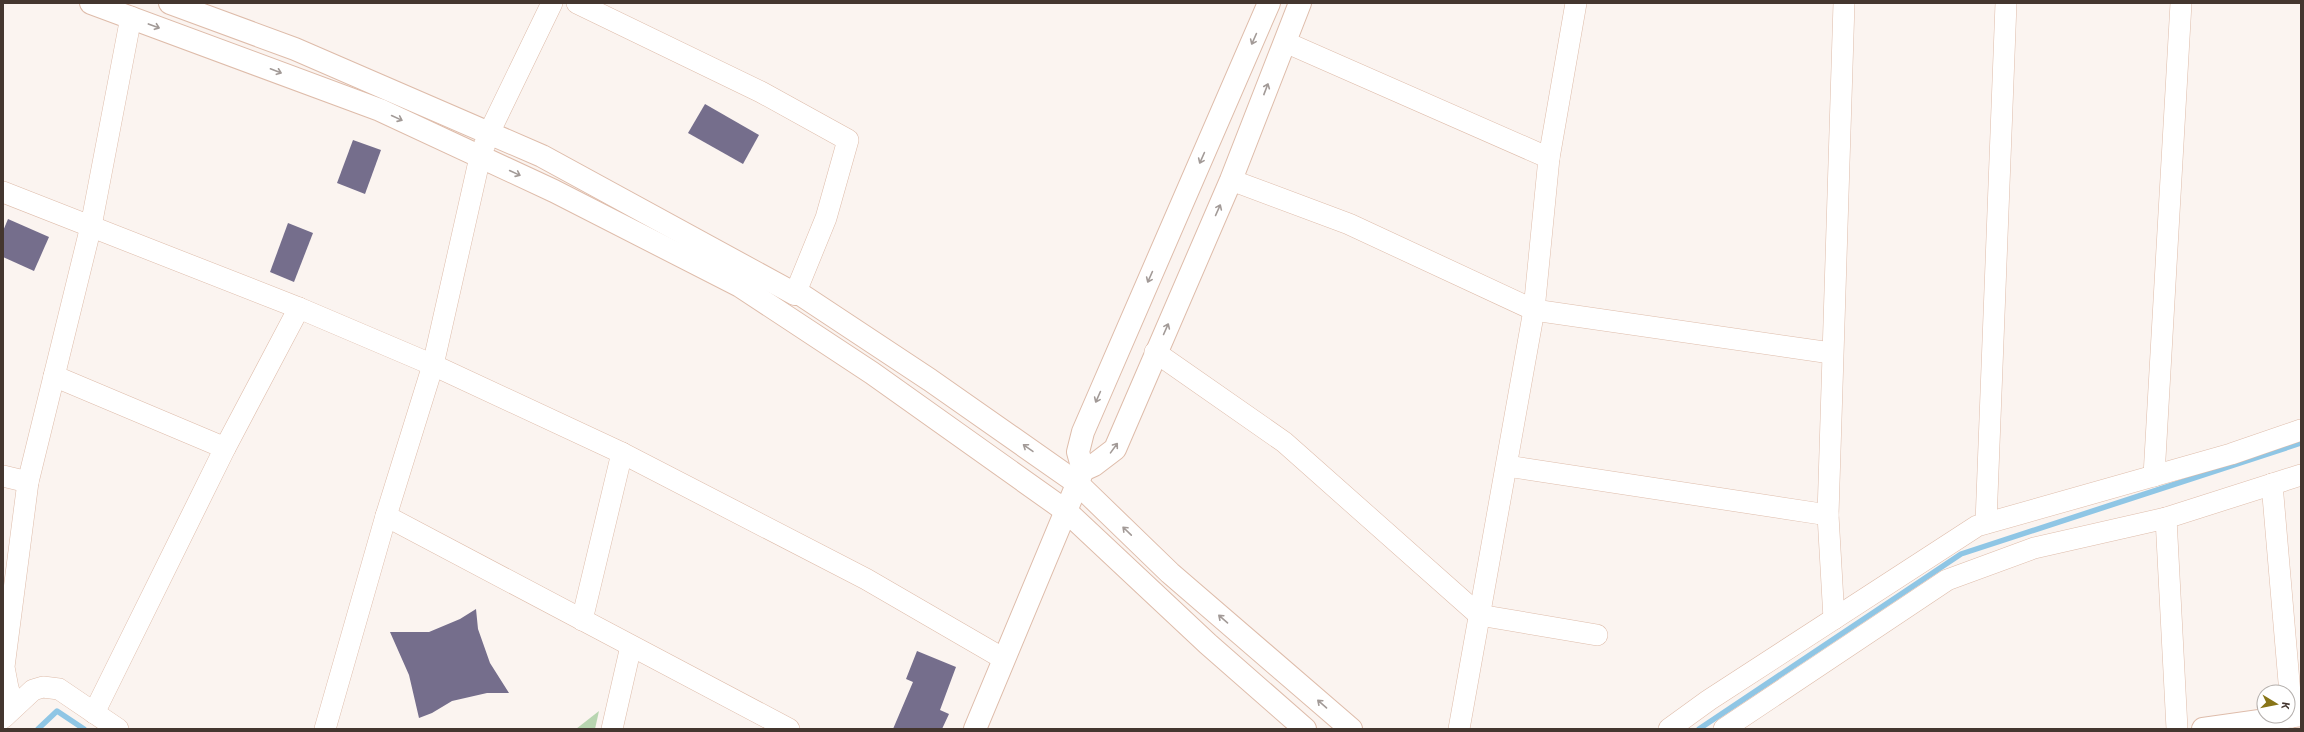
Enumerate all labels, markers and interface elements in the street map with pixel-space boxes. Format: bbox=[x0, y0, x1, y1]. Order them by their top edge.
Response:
one-way arrow bbox=[147, 22, 159, 30]
one-way arrow bbox=[1250, 33, 1257, 45]
one-way arrow bbox=[269, 67, 281, 75]
one-way arrow bbox=[1263, 84, 1271, 96]
one-way arrow bbox=[390, 115, 402, 122]
one-way arrow bbox=[1198, 152, 1205, 164]
one-way arrow bbox=[508, 170, 520, 177]
one-way arrow bbox=[1215, 204, 1222, 216]
one-way arrow bbox=[1146, 271, 1153, 283]
one-way arrow bbox=[1162, 323, 1170, 335]
one-way arrow bbox=[1094, 390, 1101, 402]
one-way arrow bbox=[1110, 442, 1118, 453]
one-way arrow bbox=[1022, 444, 1033, 452]
one-way arrow bbox=[1122, 527, 1132, 536]
one-way arrow bbox=[1218, 614, 1228, 624]
north arrow bbox=[2256, 684, 2296, 724]
one-way arrow bbox=[1316, 699, 1327, 708]
text: K bbox=[2279, 701, 2293, 710]

